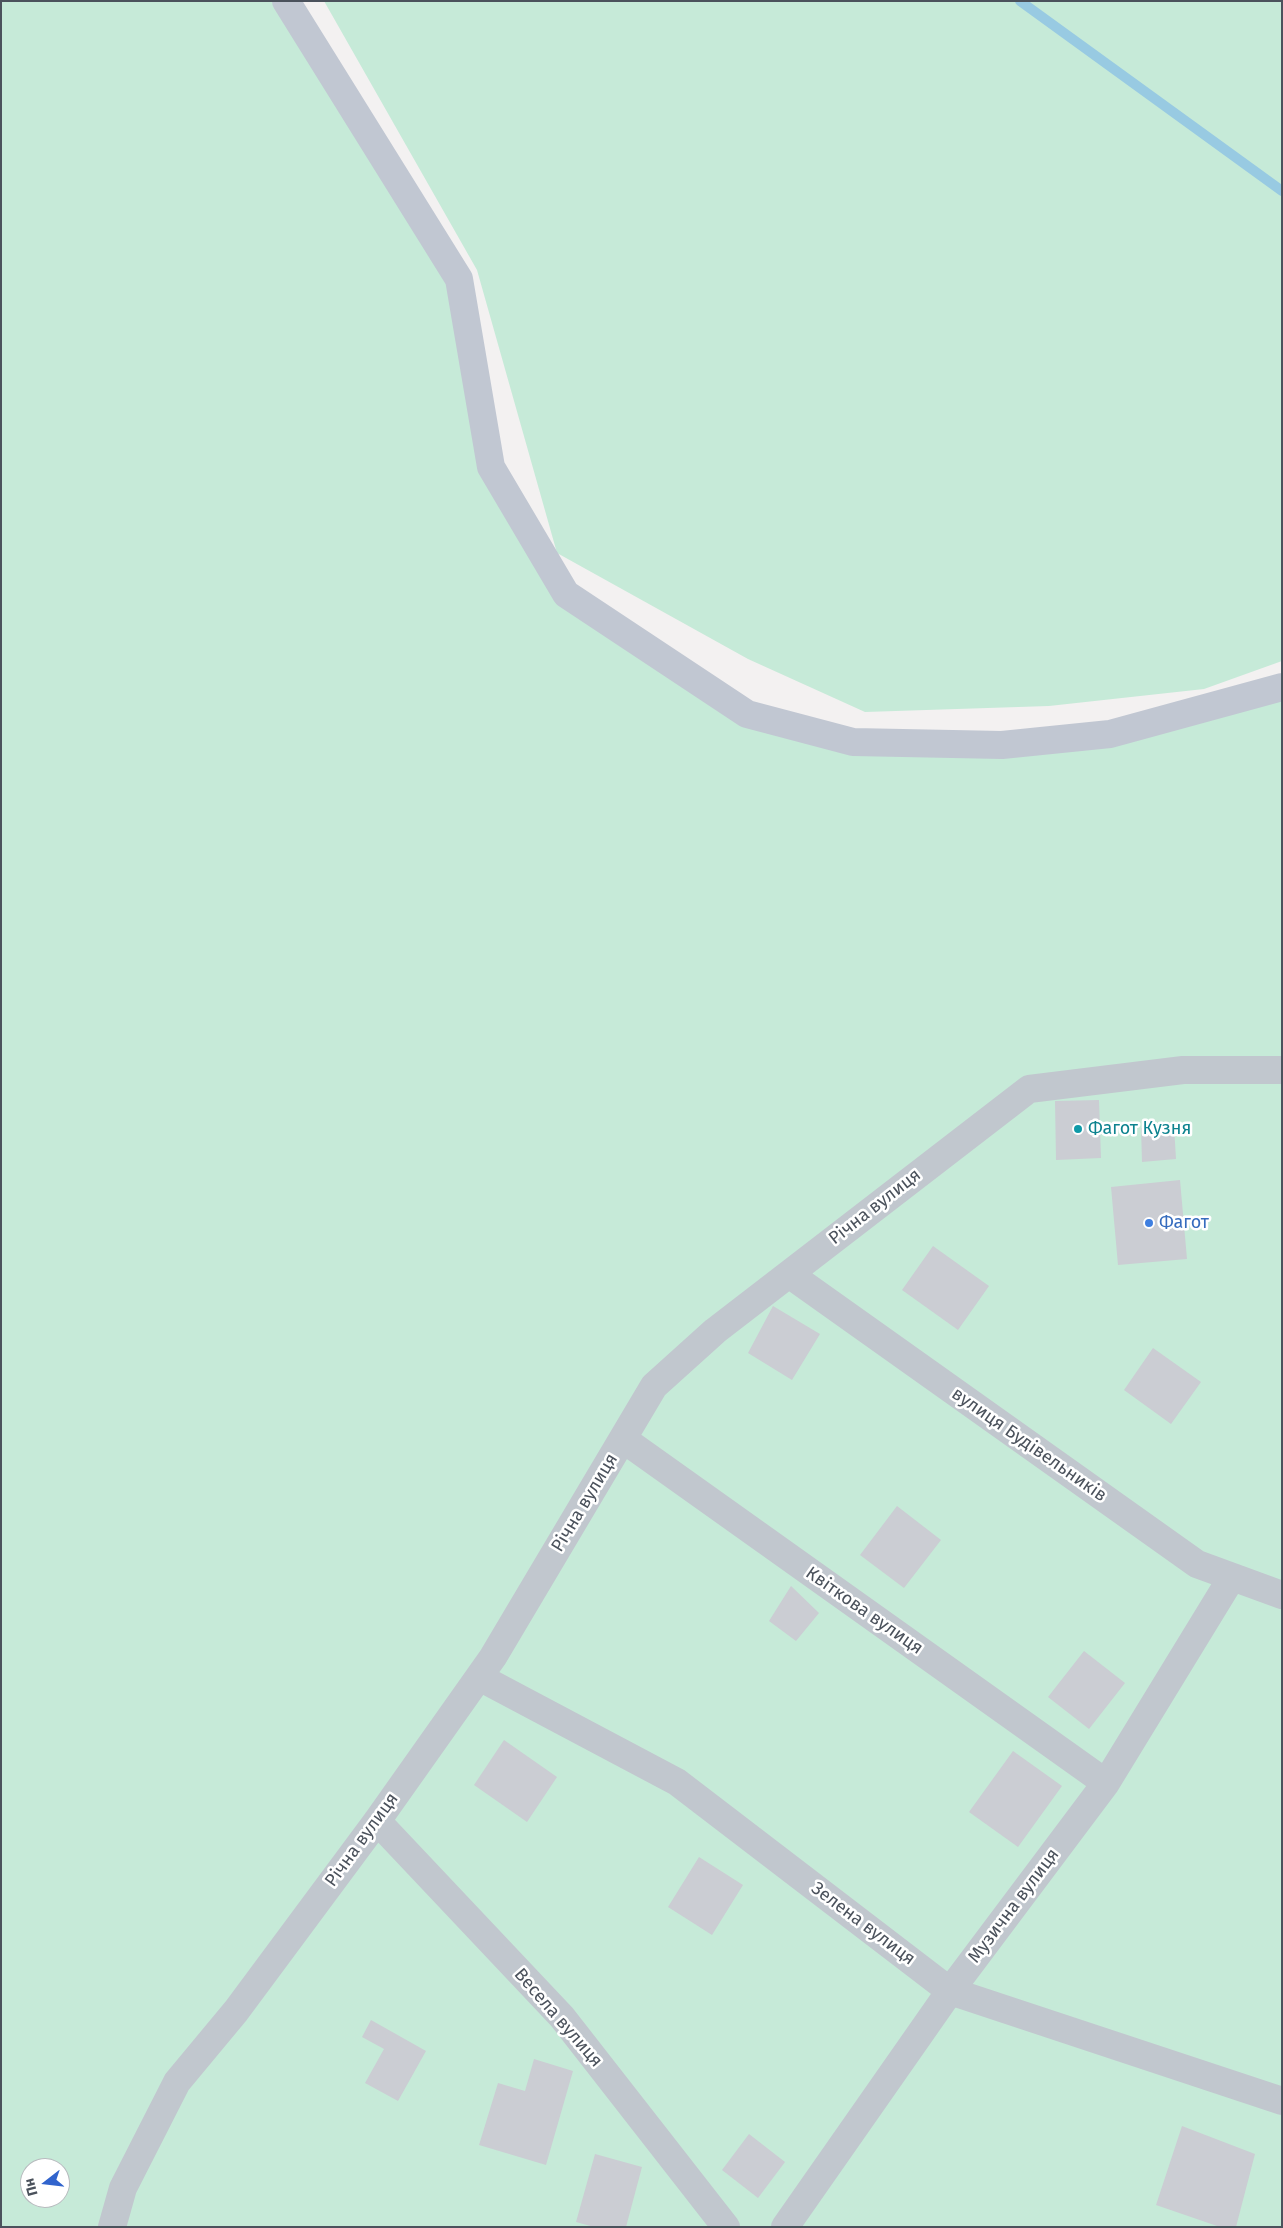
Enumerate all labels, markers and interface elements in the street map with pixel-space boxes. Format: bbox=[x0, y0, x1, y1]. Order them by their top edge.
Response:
place label: Фагот Кузня bbox=[1088, 1118, 1191, 1140]
marker: Фагот Кузня bbox=[1072, 1123, 1084, 1135]
street label: Річна вулиця bbox=[825, 1164, 925, 1250]
place label: Фагот bbox=[1159, 1212, 1209, 1234]
marker: Фагот bbox=[1143, 1217, 1155, 1229]
street label: вулиця Будівельників bbox=[947, 1383, 1111, 1507]
street label: Річна вулиця bbox=[547, 1450, 623, 1556]
street label: Квіткова вулиця bbox=[801, 1562, 927, 1660]
street label: Річна вулиця bbox=[321, 1789, 403, 1891]
street label: Музична вулиця bbox=[964, 1844, 1064, 1968]
street label: Зелена вулиця bbox=[807, 1878, 919, 1970]
street label: Весела вулиця bbox=[509, 1964, 607, 2072]
north arrow bbox=[20, 2158, 70, 2208]
text: Пн bbox=[20, 2176, 42, 2198]

